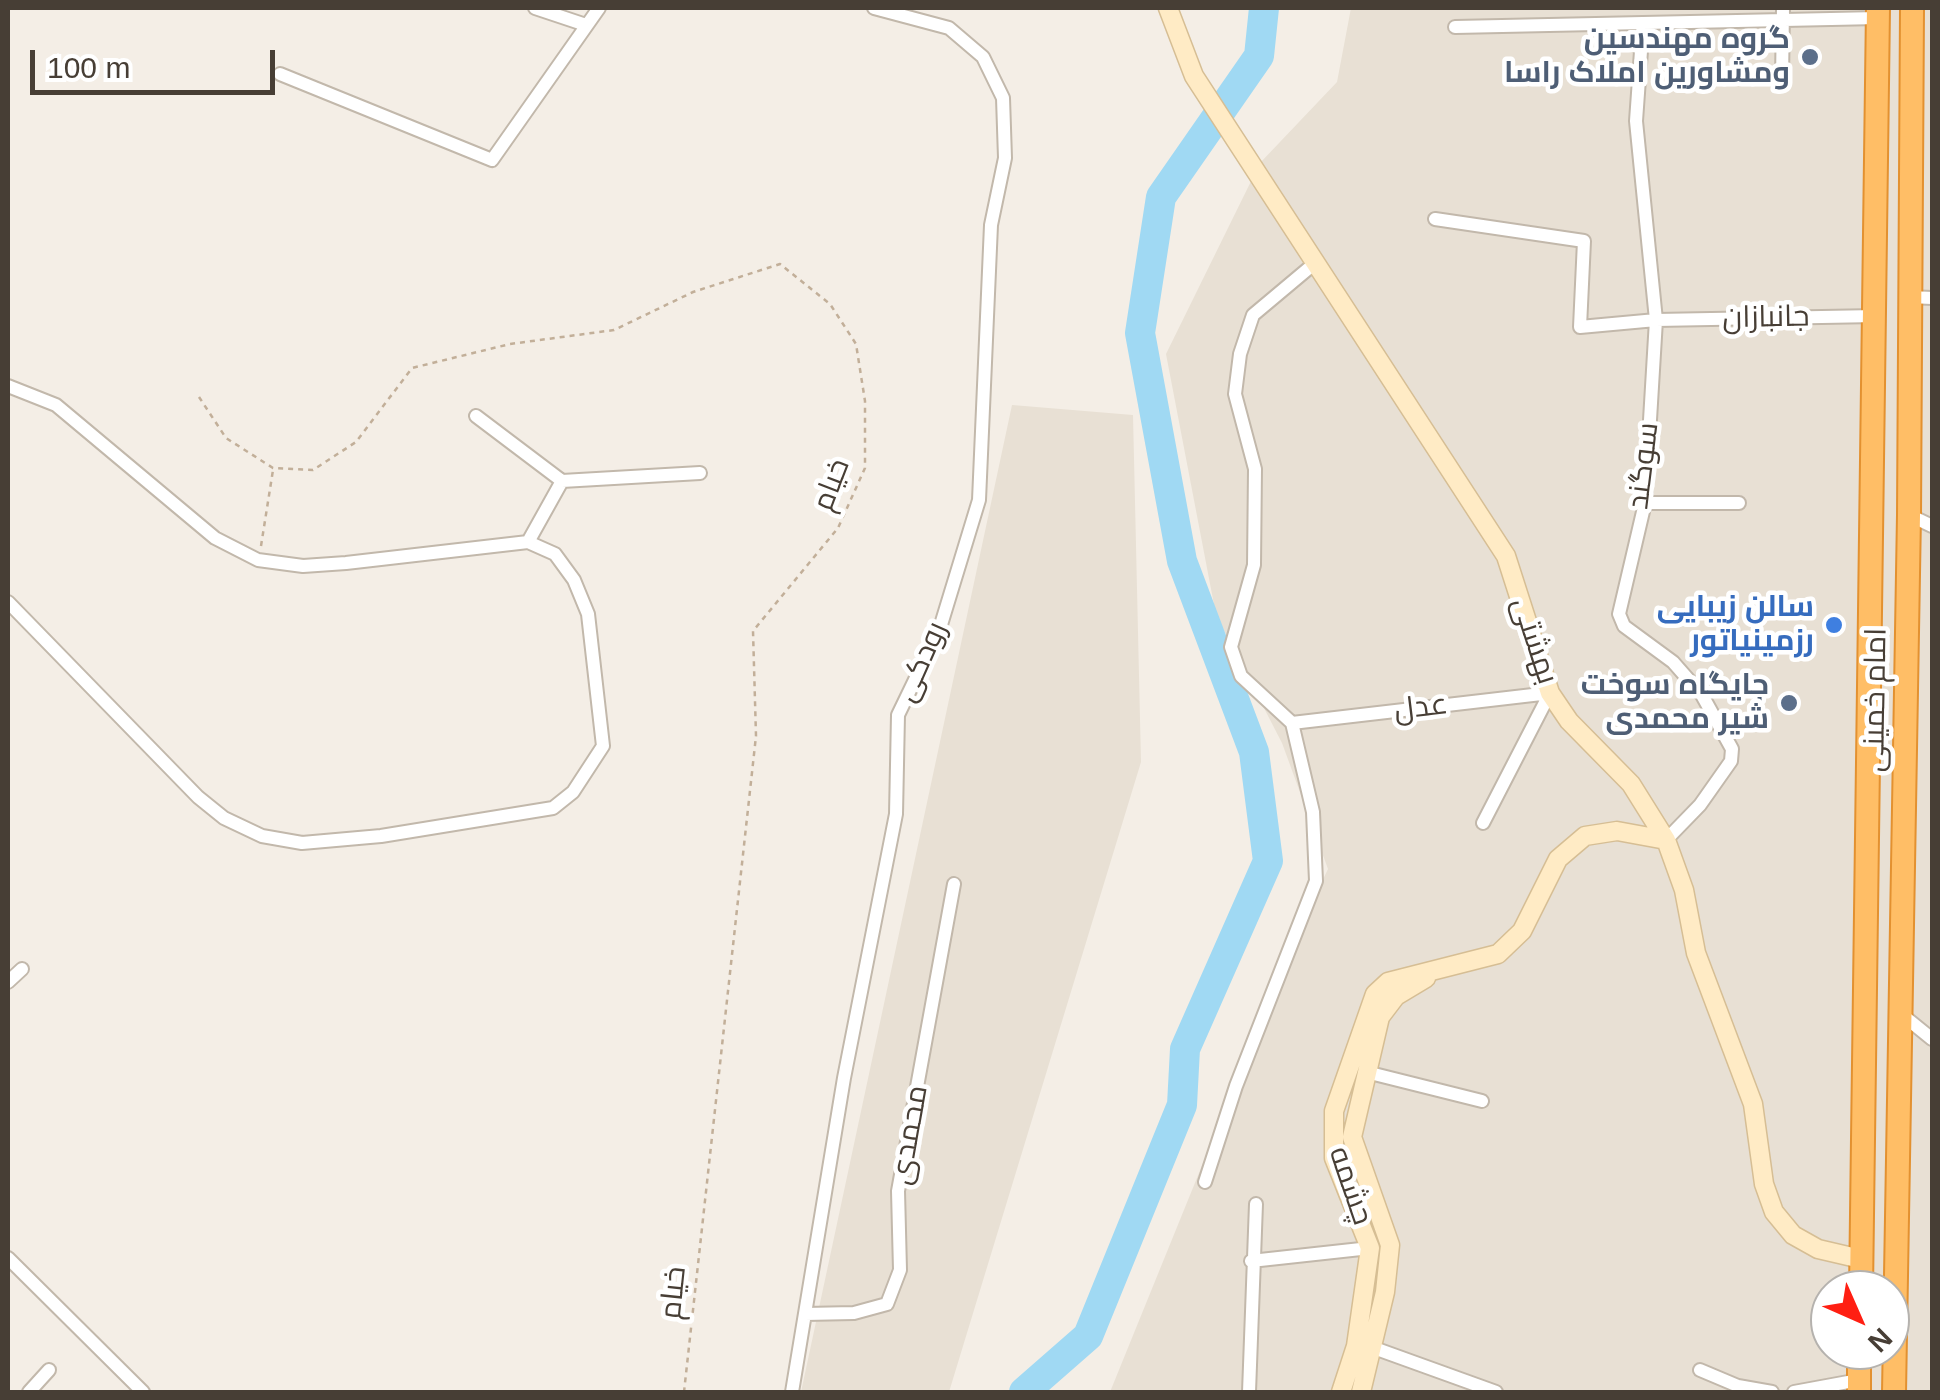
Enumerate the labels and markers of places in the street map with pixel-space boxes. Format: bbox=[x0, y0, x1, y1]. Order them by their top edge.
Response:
place label: گروه مهندسین ومشاورین املاک راسا bbox=[1504, 22, 1790, 92]
marker: گروه مهندسین ومشاورین املاک راسا bbox=[1799, 46, 1821, 68]
place label: سالن زیبایی رزمینیاتور bbox=[1657, 590, 1814, 660]
marker: سالن زیبایی رزمینیاتور bbox=[1823, 614, 1845, 636]
place label: جایگاه سوخت شیر محمدی bbox=[1581, 668, 1769, 738]
marker: جایگاه سوخت شیر محمدی bbox=[1778, 692, 1800, 714]

